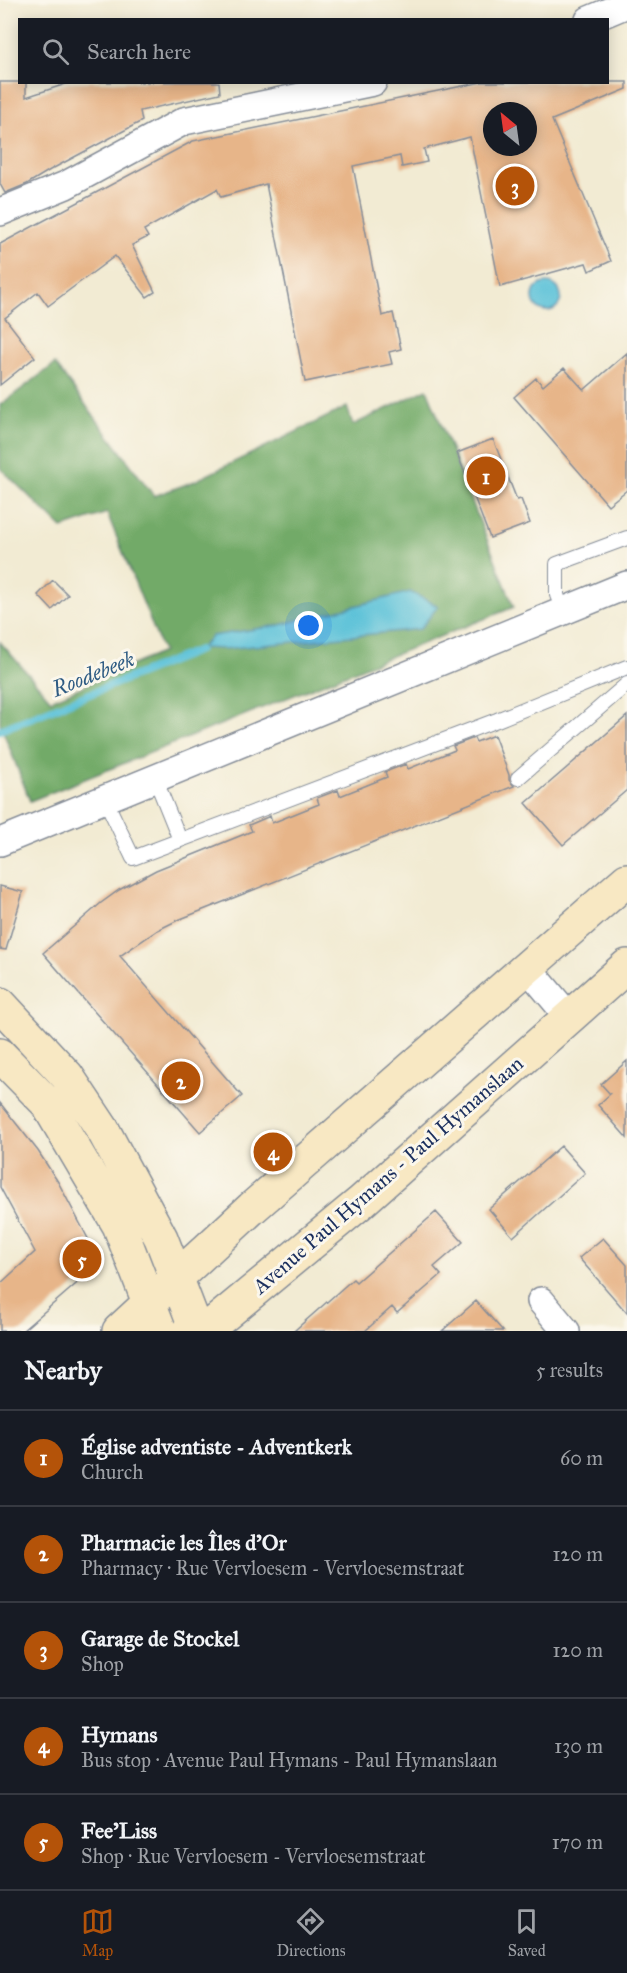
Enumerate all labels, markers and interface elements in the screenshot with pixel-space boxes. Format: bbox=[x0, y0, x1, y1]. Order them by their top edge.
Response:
search box bbox=[18, 18, 609, 84]
icon: search bbox=[39, 35, 72, 68]
text: Search here bbox=[87, 38, 191, 65]
north arrow bbox=[483, 102, 537, 156]
pin: 3 bbox=[496, 164, 534, 208]
pin: 1 bbox=[466, 454, 506, 498]
your location bbox=[294, 611, 323, 640]
water label: Roodebeek bbox=[47, 645, 139, 703]
street label: Avenue Paul Hymans - Paul Hymanslaan bbox=[247, 1050, 529, 1300]
pin: 2 bbox=[162, 1058, 201, 1104]
pin: 4 bbox=[254, 1130, 292, 1174]
pin: 5 bbox=[62, 1236, 101, 1282]
text: Nearby bbox=[24, 1354, 102, 1386]
text: 5 results bbox=[536, 1358, 603, 1382]
text: Église adventiste - Adventkerk bbox=[81, 1433, 352, 1460]
text: 1 bbox=[40, 1446, 47, 1470]
text: 60 m bbox=[560, 1446, 603, 1470]
text: Church bbox=[81, 1460, 143, 1484]
text: Pharmacie les Îles d'Or bbox=[81, 1529, 287, 1556]
text: 2 bbox=[39, 1542, 48, 1566]
text: 120 m bbox=[552, 1542, 603, 1566]
text: Pharmacy · Rue Vervloesem - Vervloesemstraat bbox=[81, 1556, 464, 1580]
text: Garage de Stockel bbox=[81, 1625, 239, 1652]
text: 3 bbox=[40, 1638, 48, 1662]
text: 120 m bbox=[552, 1638, 603, 1662]
text: Shop bbox=[81, 1652, 124, 1676]
text: Hymans bbox=[81, 1721, 158, 1748]
text: 4 bbox=[38, 1734, 49, 1758]
text: 130 m bbox=[554, 1734, 603, 1758]
text: Bus stop · Avenue Paul Hymans - Paul Hymanslaan bbox=[81, 1748, 497, 1772]
text: Fee'Liss bbox=[81, 1817, 157, 1844]
text: 5 bbox=[39, 1830, 48, 1854]
text: 170 m bbox=[552, 1830, 603, 1854]
text: Shop · Rue Vervloesem - Vervloesemstraat bbox=[81, 1844, 426, 1868]
tab: Map bbox=[81, 1905, 114, 1960]
tab: Directions bbox=[276, 1905, 345, 1960]
tab: Saved bbox=[508, 1905, 546, 1960]

